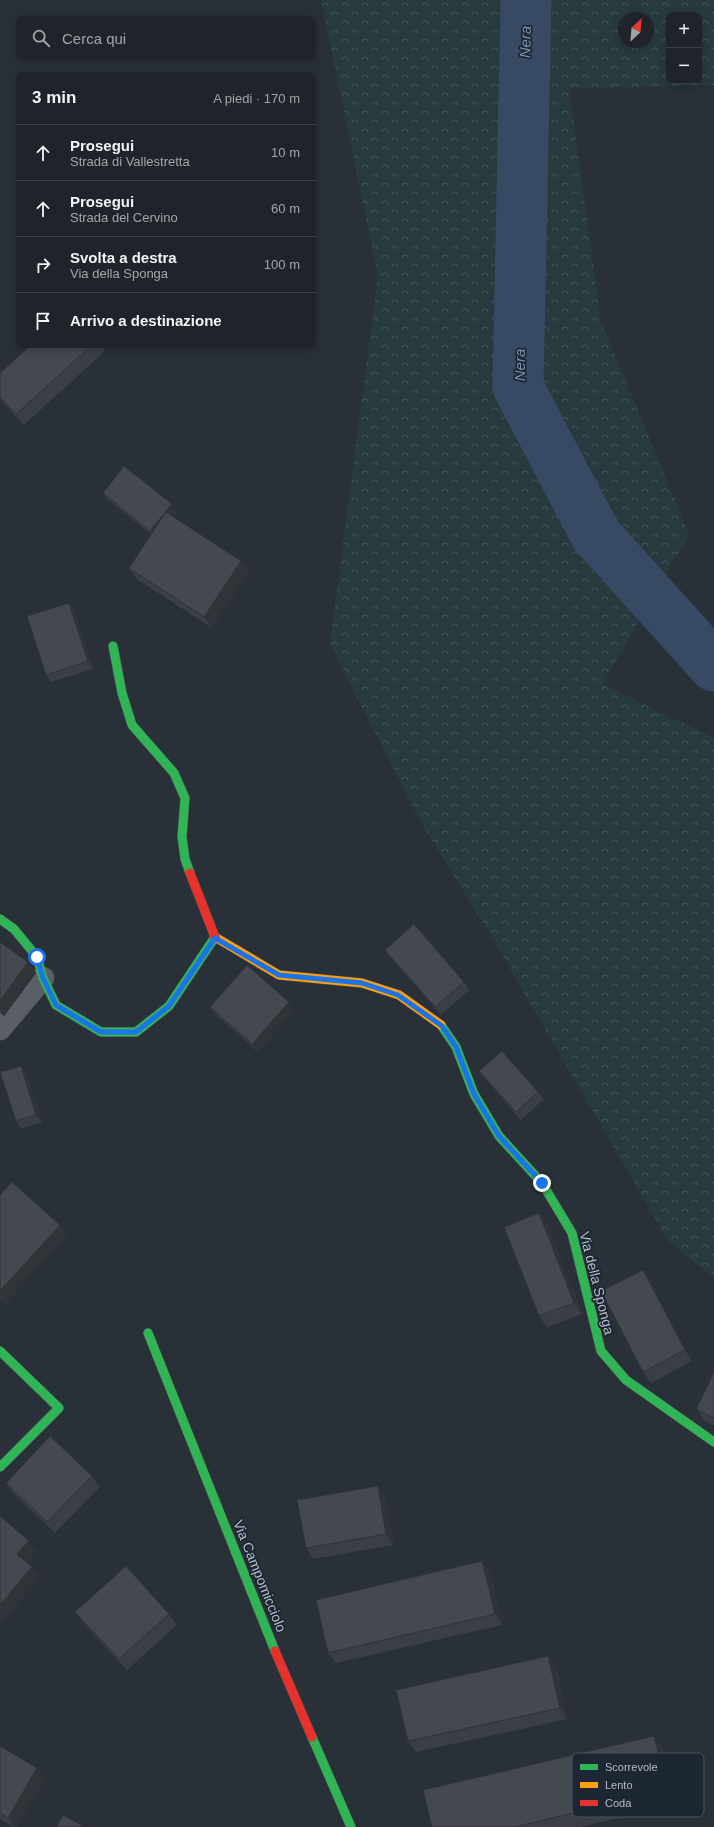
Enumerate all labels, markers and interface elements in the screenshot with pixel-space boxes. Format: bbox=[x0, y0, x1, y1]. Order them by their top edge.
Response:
north arrow bbox=[618, 12, 654, 48]
map controls bbox=[666, 12, 702, 84]
button: + bbox=[666, 12, 702, 48]
search box bbox=[16, 16, 316, 60]
water label: Nera bbox=[516, 26, 534, 58]
icon: search bbox=[30, 27, 52, 49]
text: Cerca qui bbox=[62, 30, 126, 47]
button: − bbox=[666, 48, 702, 84]
text: 3 min bbox=[32, 88, 76, 107]
text: A piedi · 170 m bbox=[213, 91, 300, 106]
text: Prosegui bbox=[70, 137, 134, 154]
icon: ahead bbox=[32, 142, 54, 164]
text: 10 m bbox=[271, 145, 300, 160]
text: Strada di Vallestretta bbox=[70, 154, 190, 169]
text: Prosegui bbox=[70, 193, 134, 210]
icon: ahead bbox=[32, 198, 54, 220]
text: 60 m bbox=[271, 201, 300, 216]
text: Strada del Cervino bbox=[70, 210, 178, 225]
text: Svolta a destra bbox=[70, 249, 177, 266]
icon: right bbox=[32, 254, 54, 276]
text: 100 m bbox=[264, 257, 300, 272]
text: Via della Sponga bbox=[70, 266, 168, 281]
icon: arrive bbox=[32, 310, 54, 332]
text: Arrivo a destinazione bbox=[70, 312, 222, 329]
water label: Nera bbox=[511, 349, 528, 381]
route start bbox=[28, 948, 46, 966]
route end bbox=[533, 1174, 551, 1192]
street label: Via della Sponga bbox=[576, 1230, 618, 1336]
street label: Via Campomicciolo bbox=[230, 1518, 290, 1635]
legend bbox=[572, 1753, 704, 1817]
text: Scorrevole bbox=[605, 1761, 658, 1773]
text: Lento bbox=[605, 1779, 633, 1791]
text: Coda bbox=[605, 1797, 632, 1809]

